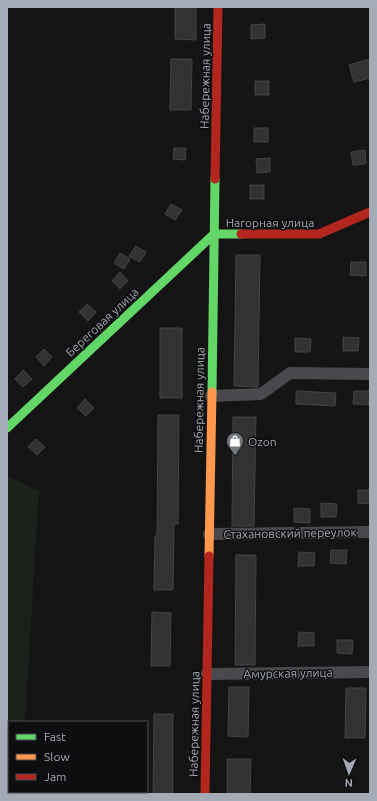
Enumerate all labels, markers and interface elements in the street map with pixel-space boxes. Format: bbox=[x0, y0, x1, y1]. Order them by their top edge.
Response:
street label: Набережная улица bbox=[198, 23, 212, 129]
street label: Нагорная улица bbox=[226, 216, 314, 229]
street label: Береговая улица bbox=[63, 285, 141, 359]
street label: Набережная улица bbox=[192, 347, 206, 453]
shop icon: Ozon bbox=[225, 431, 245, 456]
place label: Ozon bbox=[248, 435, 277, 448]
street label: Стахановский переулок bbox=[223, 525, 357, 541]
street label: Амурская улица bbox=[243, 666, 333, 680]
street label: Набережная улица bbox=[187, 671, 201, 777]
legend bbox=[8, 721, 148, 793]
text: Fast bbox=[44, 730, 66, 743]
text: Slow bbox=[44, 750, 70, 763]
north arrow bbox=[329, 753, 369, 793]
text: Jam bbox=[44, 770, 66, 783]
text: N bbox=[344, 777, 353, 789]

